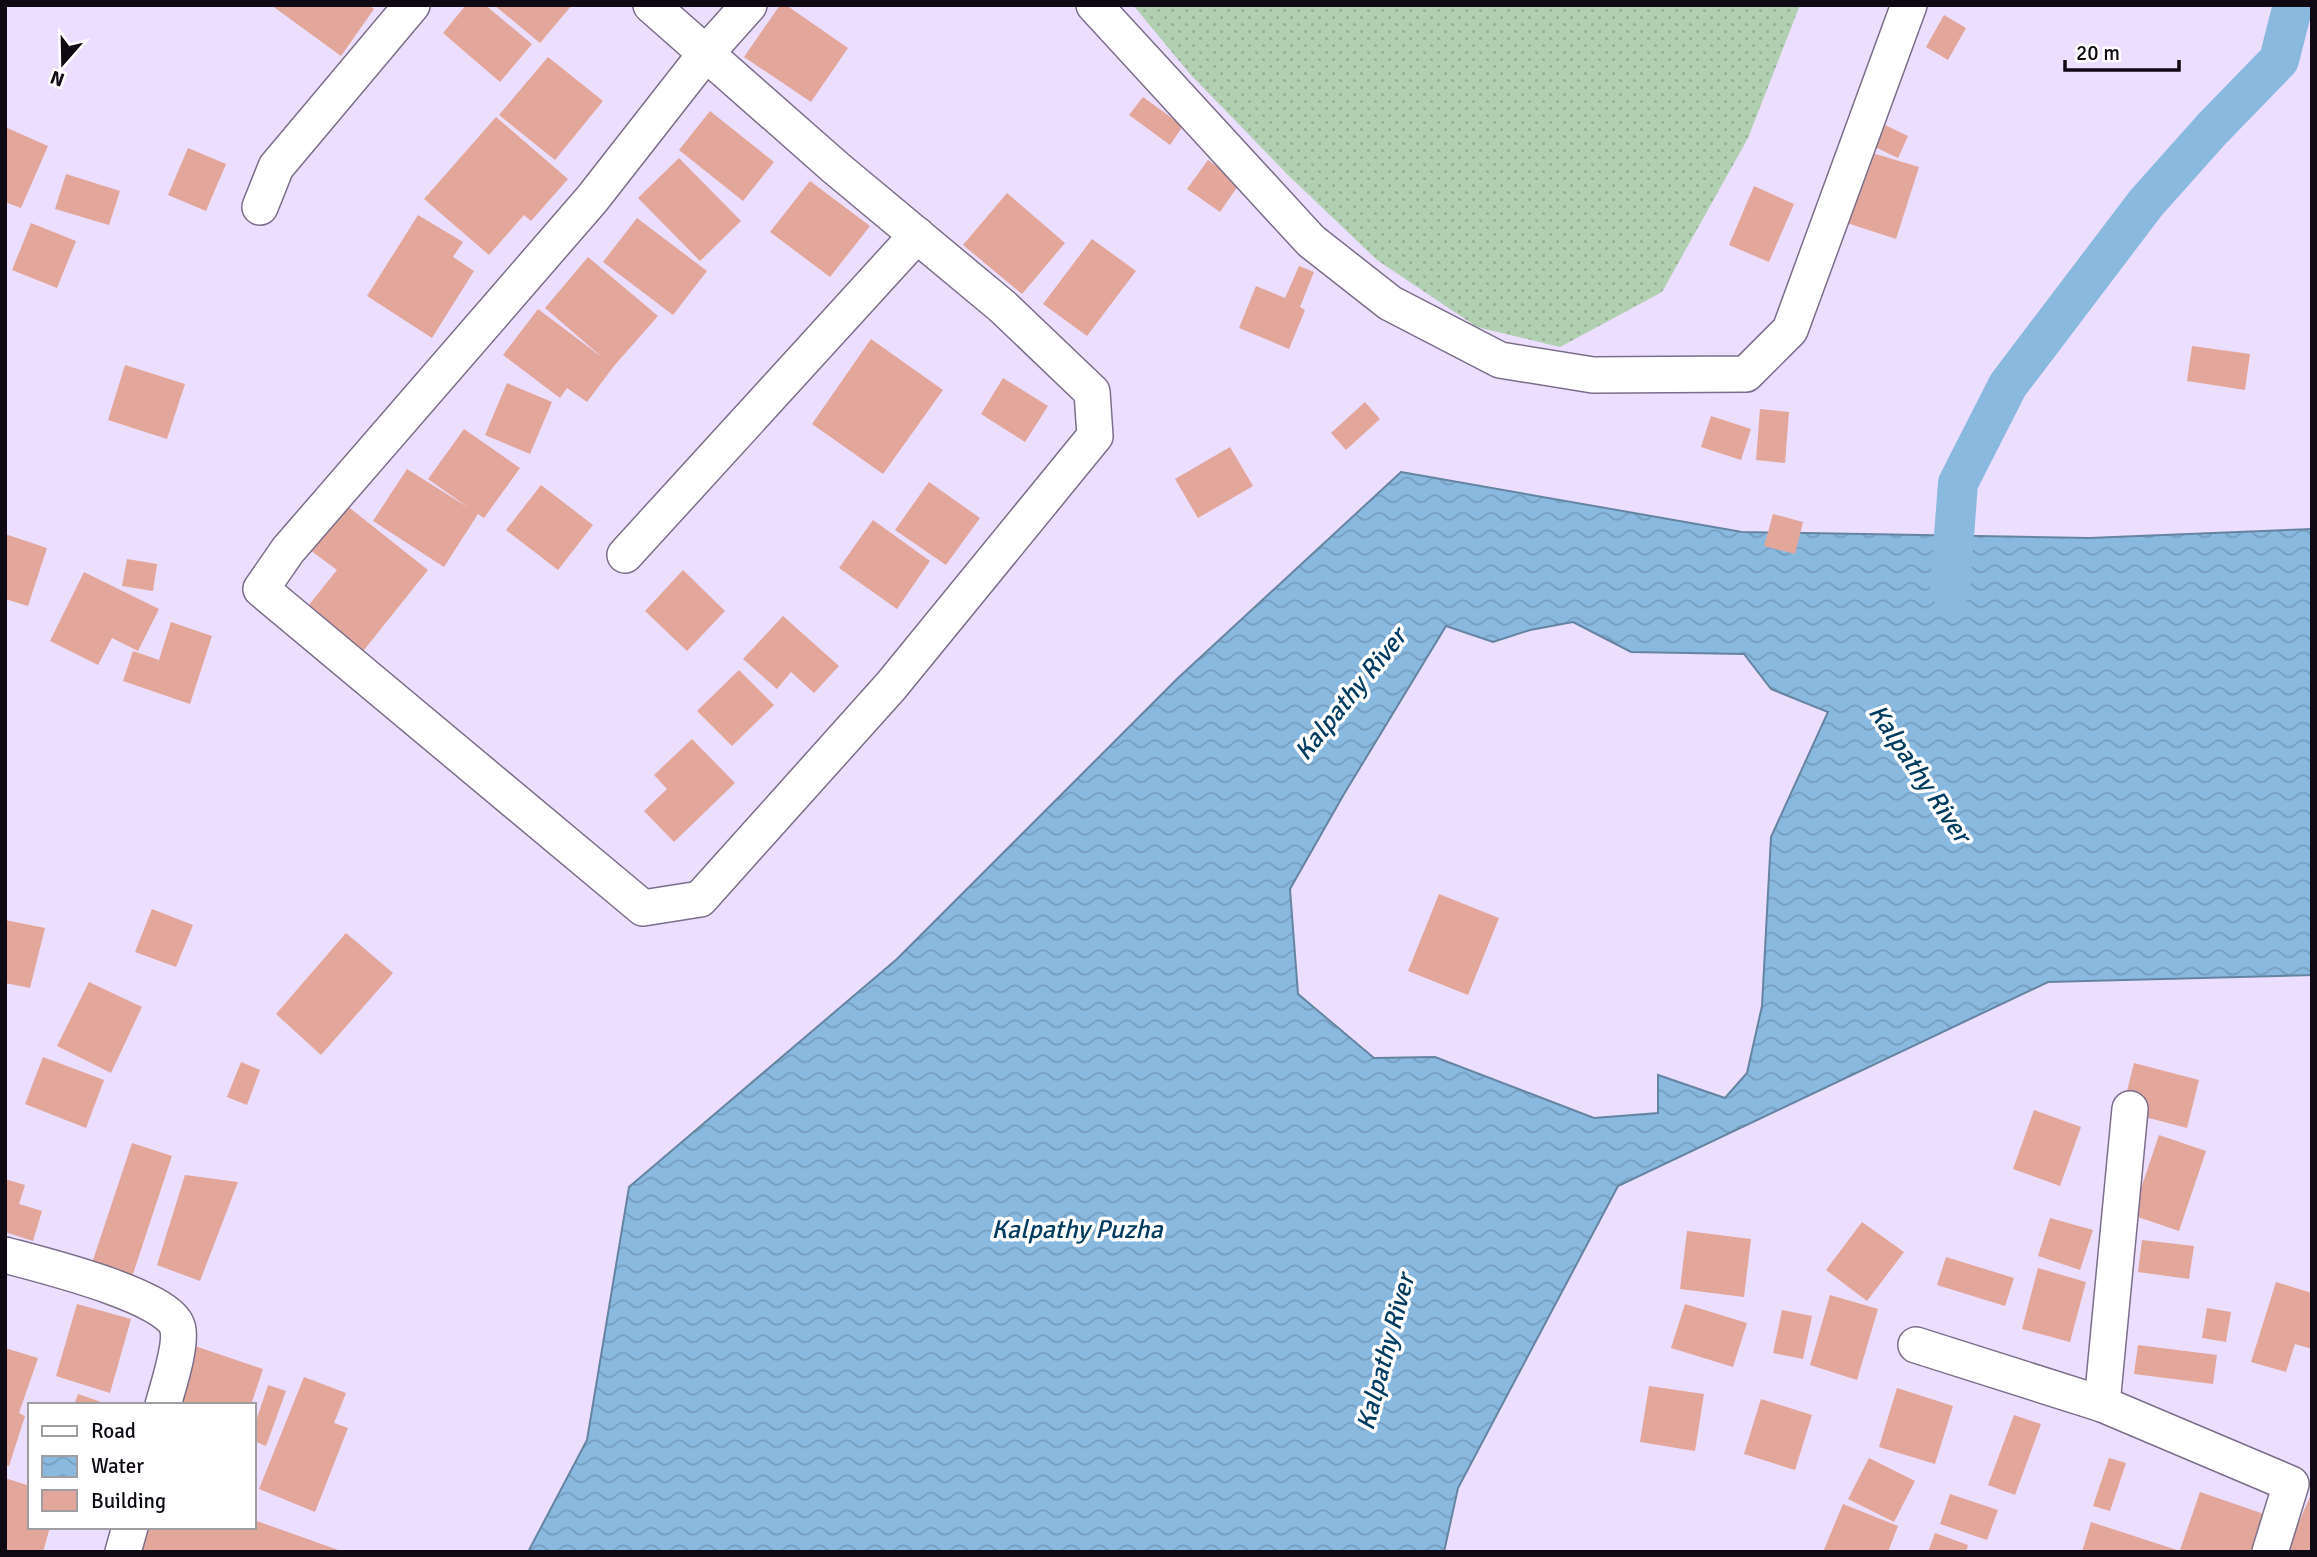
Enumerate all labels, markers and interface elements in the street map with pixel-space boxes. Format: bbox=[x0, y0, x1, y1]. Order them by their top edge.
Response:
north arrow bbox=[28, 28, 98, 98]
scale bar bbox=[2065, 28, 2179, 72]
text: 20 m bbox=[2076, 40, 2120, 66]
text: N bbox=[47, 64, 68, 92]
water label: Kalpathy River bbox=[1288, 620, 1416, 767]
water label: Kalpathy River bbox=[1861, 698, 1979, 852]
water label: Kalpathy Puzha bbox=[991, 1214, 1163, 1246]
water label: Kalpathy River bbox=[1350, 1267, 1423, 1434]
legend bbox=[28, 1403, 256, 1529]
text: Road bbox=[91, 1418, 136, 1444]
text: Water bbox=[91, 1453, 144, 1479]
text: Building bbox=[91, 1488, 166, 1514]

